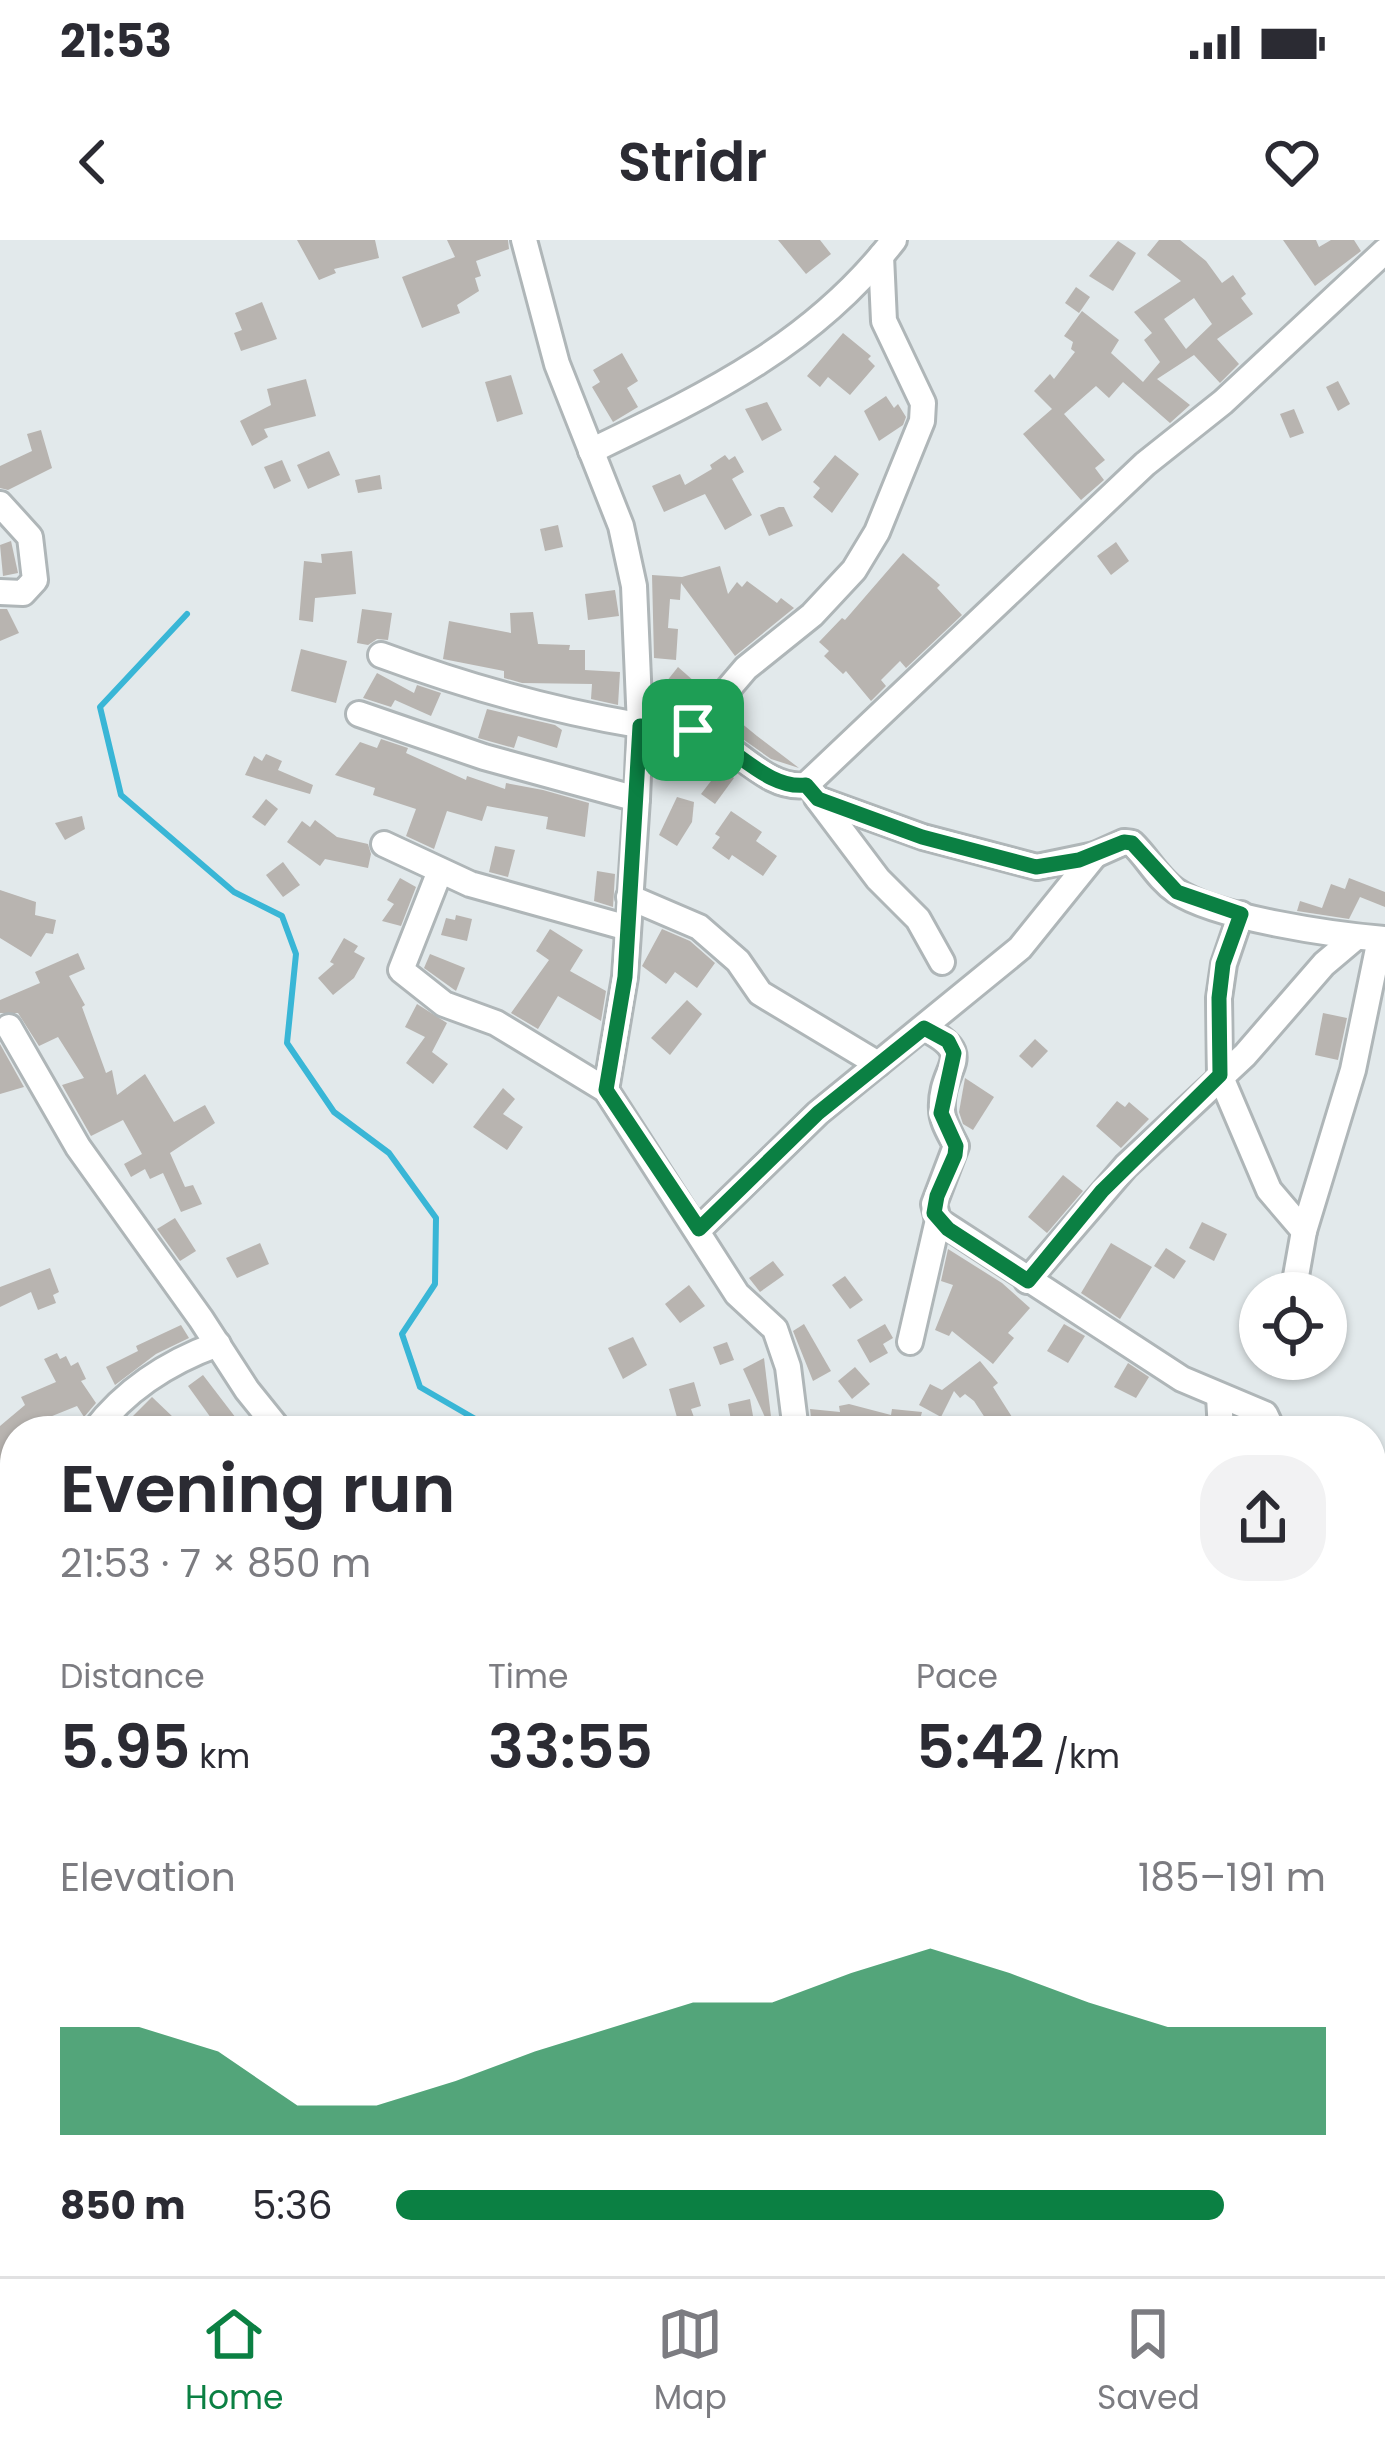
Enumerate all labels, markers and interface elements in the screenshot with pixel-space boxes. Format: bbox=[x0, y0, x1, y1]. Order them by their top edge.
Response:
text: 21:53 bbox=[60, 10, 172, 73]
text: Stridr bbox=[618, 124, 767, 200]
icon: back bbox=[60, 129, 126, 195]
icon: heart bbox=[1259, 129, 1325, 195]
pin bbox=[642, 679, 744, 781]
icon: arrive bbox=[660, 697, 726, 763]
map controls bbox=[1239, 1272, 1347, 1380]
button: locate bbox=[1239, 1272, 1347, 1380]
text: Evening run bbox=[60, 1443, 455, 1535]
button: share bbox=[1200, 1455, 1326, 1581]
text: 21:53 · 7 × 850 m bbox=[60, 1536, 371, 1591]
text: Distance bbox=[60, 1653, 205, 1700]
text: Time bbox=[488, 1653, 568, 1700]
text: Pace bbox=[916, 1653, 998, 1700]
text: 5.95 bbox=[60, 1705, 190, 1789]
text: 33:55 bbox=[488, 1705, 653, 1789]
text: 5:42 bbox=[916, 1705, 1045, 1789]
text: km bbox=[190, 1733, 250, 1780]
text: /km bbox=[1045, 1733, 1120, 1780]
text: Elevation bbox=[60, 1850, 236, 1905]
text: 185–191 m bbox=[1138, 1850, 1326, 1905]
text: 850 m bbox=[60, 2178, 186, 2233]
text: 5:36 bbox=[252, 2178, 333, 2233]
tab: Home bbox=[185, 2301, 284, 2423]
tab: Map bbox=[654, 2301, 727, 2423]
tab: Saved bbox=[1097, 2301, 1200, 2423]

